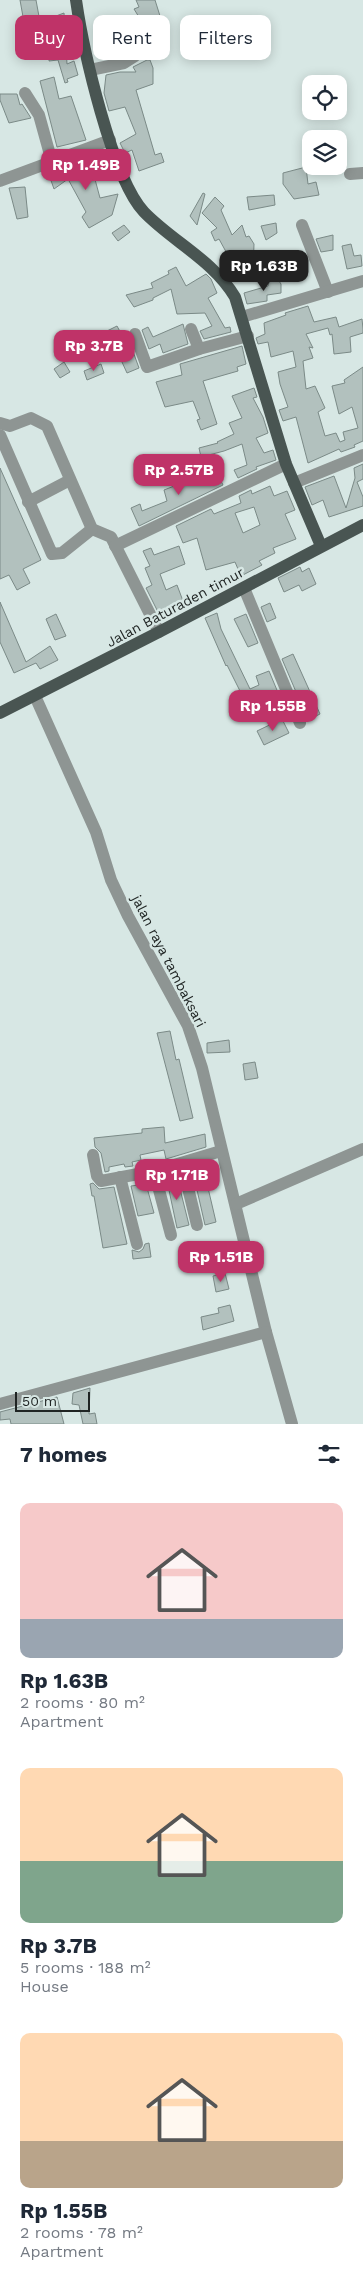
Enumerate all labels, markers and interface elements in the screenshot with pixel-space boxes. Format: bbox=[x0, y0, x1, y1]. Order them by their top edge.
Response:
chip: Buy bbox=[15, 15, 83, 60]
chip: Rent bbox=[93, 15, 170, 60]
chip: Filters bbox=[180, 15, 271, 60]
map controls bbox=[302, 75, 347, 175]
button: locate bbox=[302, 75, 347, 120]
button: layers bbox=[302, 130, 347, 175]
pin: Rp 1.49B bbox=[34, 148, 138, 191]
text: Rp 1.49B bbox=[52, 155, 120, 174]
pin: Rp 1.63B bbox=[212, 250, 316, 292]
text: Rp 1.63B bbox=[230, 256, 298, 275]
pin: Rp 3.7B bbox=[48, 330, 140, 372]
text: Rp 3.7B bbox=[65, 336, 123, 355]
pin: Rp 2.57B bbox=[127, 454, 231, 496]
text: Rp 2.57B bbox=[144, 460, 214, 479]
street label: Jalan Baturaden timur bbox=[104, 564, 247, 650]
pin: Rp 1.55B bbox=[221, 690, 325, 732]
text: Rp 1.55B bbox=[240, 696, 306, 715]
street label: jalan raya tambaksari bbox=[128, 891, 209, 1030]
pin: Rp 1.71B bbox=[125, 1158, 229, 1201]
text: Rp 1.71B bbox=[146, 1165, 208, 1184]
pin: Rp 1.51B bbox=[169, 1240, 273, 1283]
text: Rp 1.51B bbox=[189, 1247, 253, 1266]
scale bar bbox=[15, 1389, 90, 1412]
text: 50 m bbox=[22, 1393, 57, 1409]
icon: filters bbox=[315, 1440, 343, 1468]
text: 7 homes bbox=[20, 1442, 107, 1467]
icon: home bbox=[137, 1535, 227, 1625]
text: Rp 1.63B bbox=[20, 1668, 108, 1693]
text: 2 rooms · 80 m² bbox=[20, 1693, 145, 1712]
text: Apartment bbox=[20, 1712, 103, 1731]
icon: home bbox=[137, 1800, 227, 1890]
text: Rp 3.7B bbox=[20, 1933, 97, 1958]
text: 5 rooms · 188 m² bbox=[20, 1958, 151, 1977]
text: House bbox=[20, 1977, 69, 1996]
icon: home bbox=[137, 2065, 227, 2155]
text: Rp 1.55B bbox=[20, 2198, 107, 2223]
text: 2 rooms · 78 m² bbox=[20, 2223, 143, 2242]
text: Apartment bbox=[20, 2242, 103, 2261]

